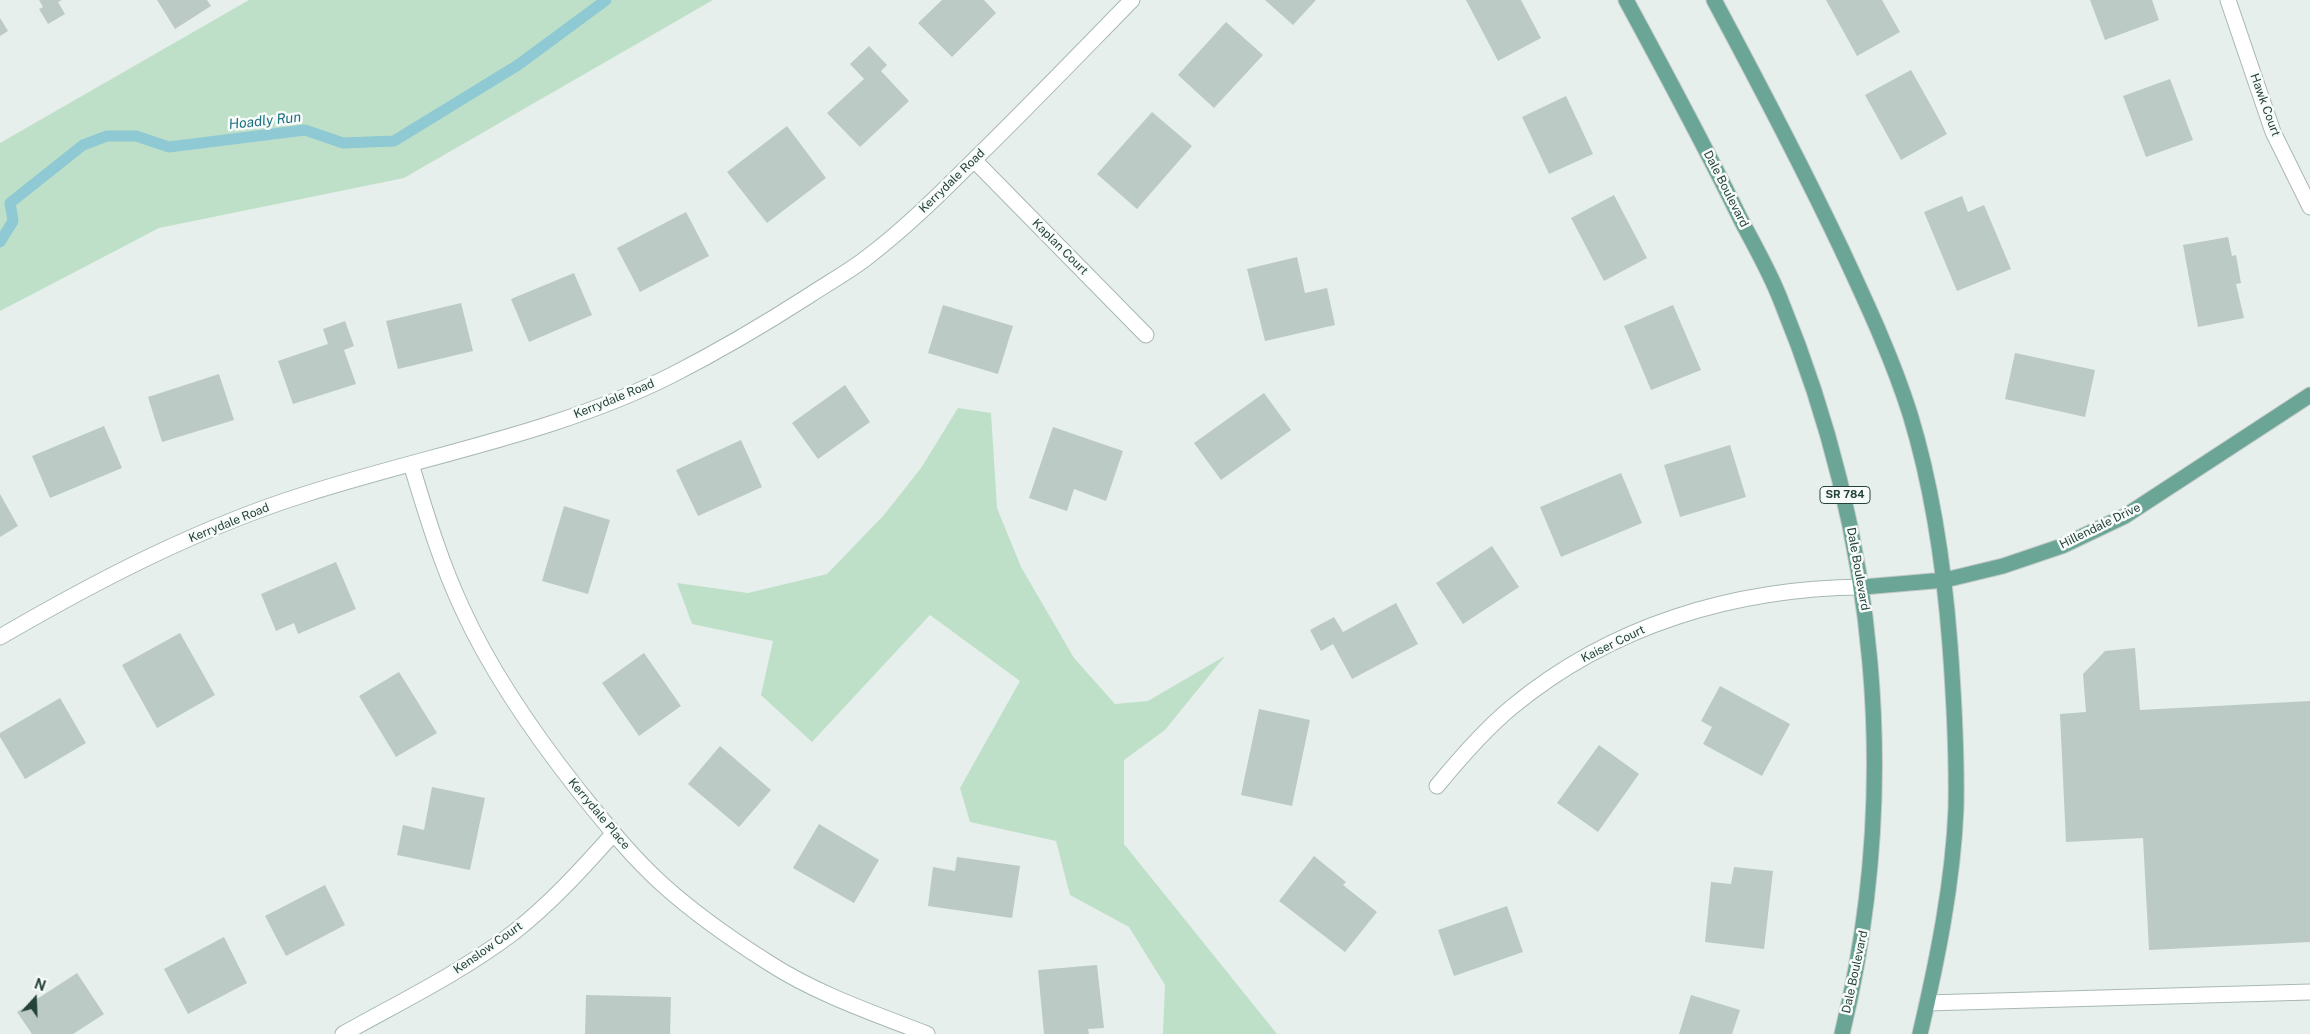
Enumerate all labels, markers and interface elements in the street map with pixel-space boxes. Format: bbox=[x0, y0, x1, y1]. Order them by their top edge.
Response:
street label: Hawk Court bbox=[2247, 72, 2283, 138]
water label: Hoadly Run bbox=[228, 109, 302, 133]
street label: Kerrydale Road bbox=[916, 146, 988, 216]
street label: Dale Boulevard bbox=[1700, 148, 1752, 230]
street label: Kaplan Court bbox=[1029, 216, 1091, 278]
street label: Kerrydale Road bbox=[572, 376, 656, 422]
road number: SR 784 bbox=[1820, 486, 1870, 504]
street label: Kerrydale Road bbox=[187, 500, 271, 546]
street label: Hillendale Drive bbox=[2057, 500, 2143, 552]
street label: Dale Boulevard bbox=[1844, 526, 1872, 612]
street label: Kaiser Court bbox=[1579, 622, 1647, 666]
street label: Kerrydale Place bbox=[565, 775, 633, 853]
street label: Kenslow Court bbox=[451, 919, 525, 977]
street label: Dale Boulevard bbox=[1839, 929, 1871, 1015]
north arrow bbox=[10, 974, 60, 1024]
text: N bbox=[32, 976, 48, 994]

